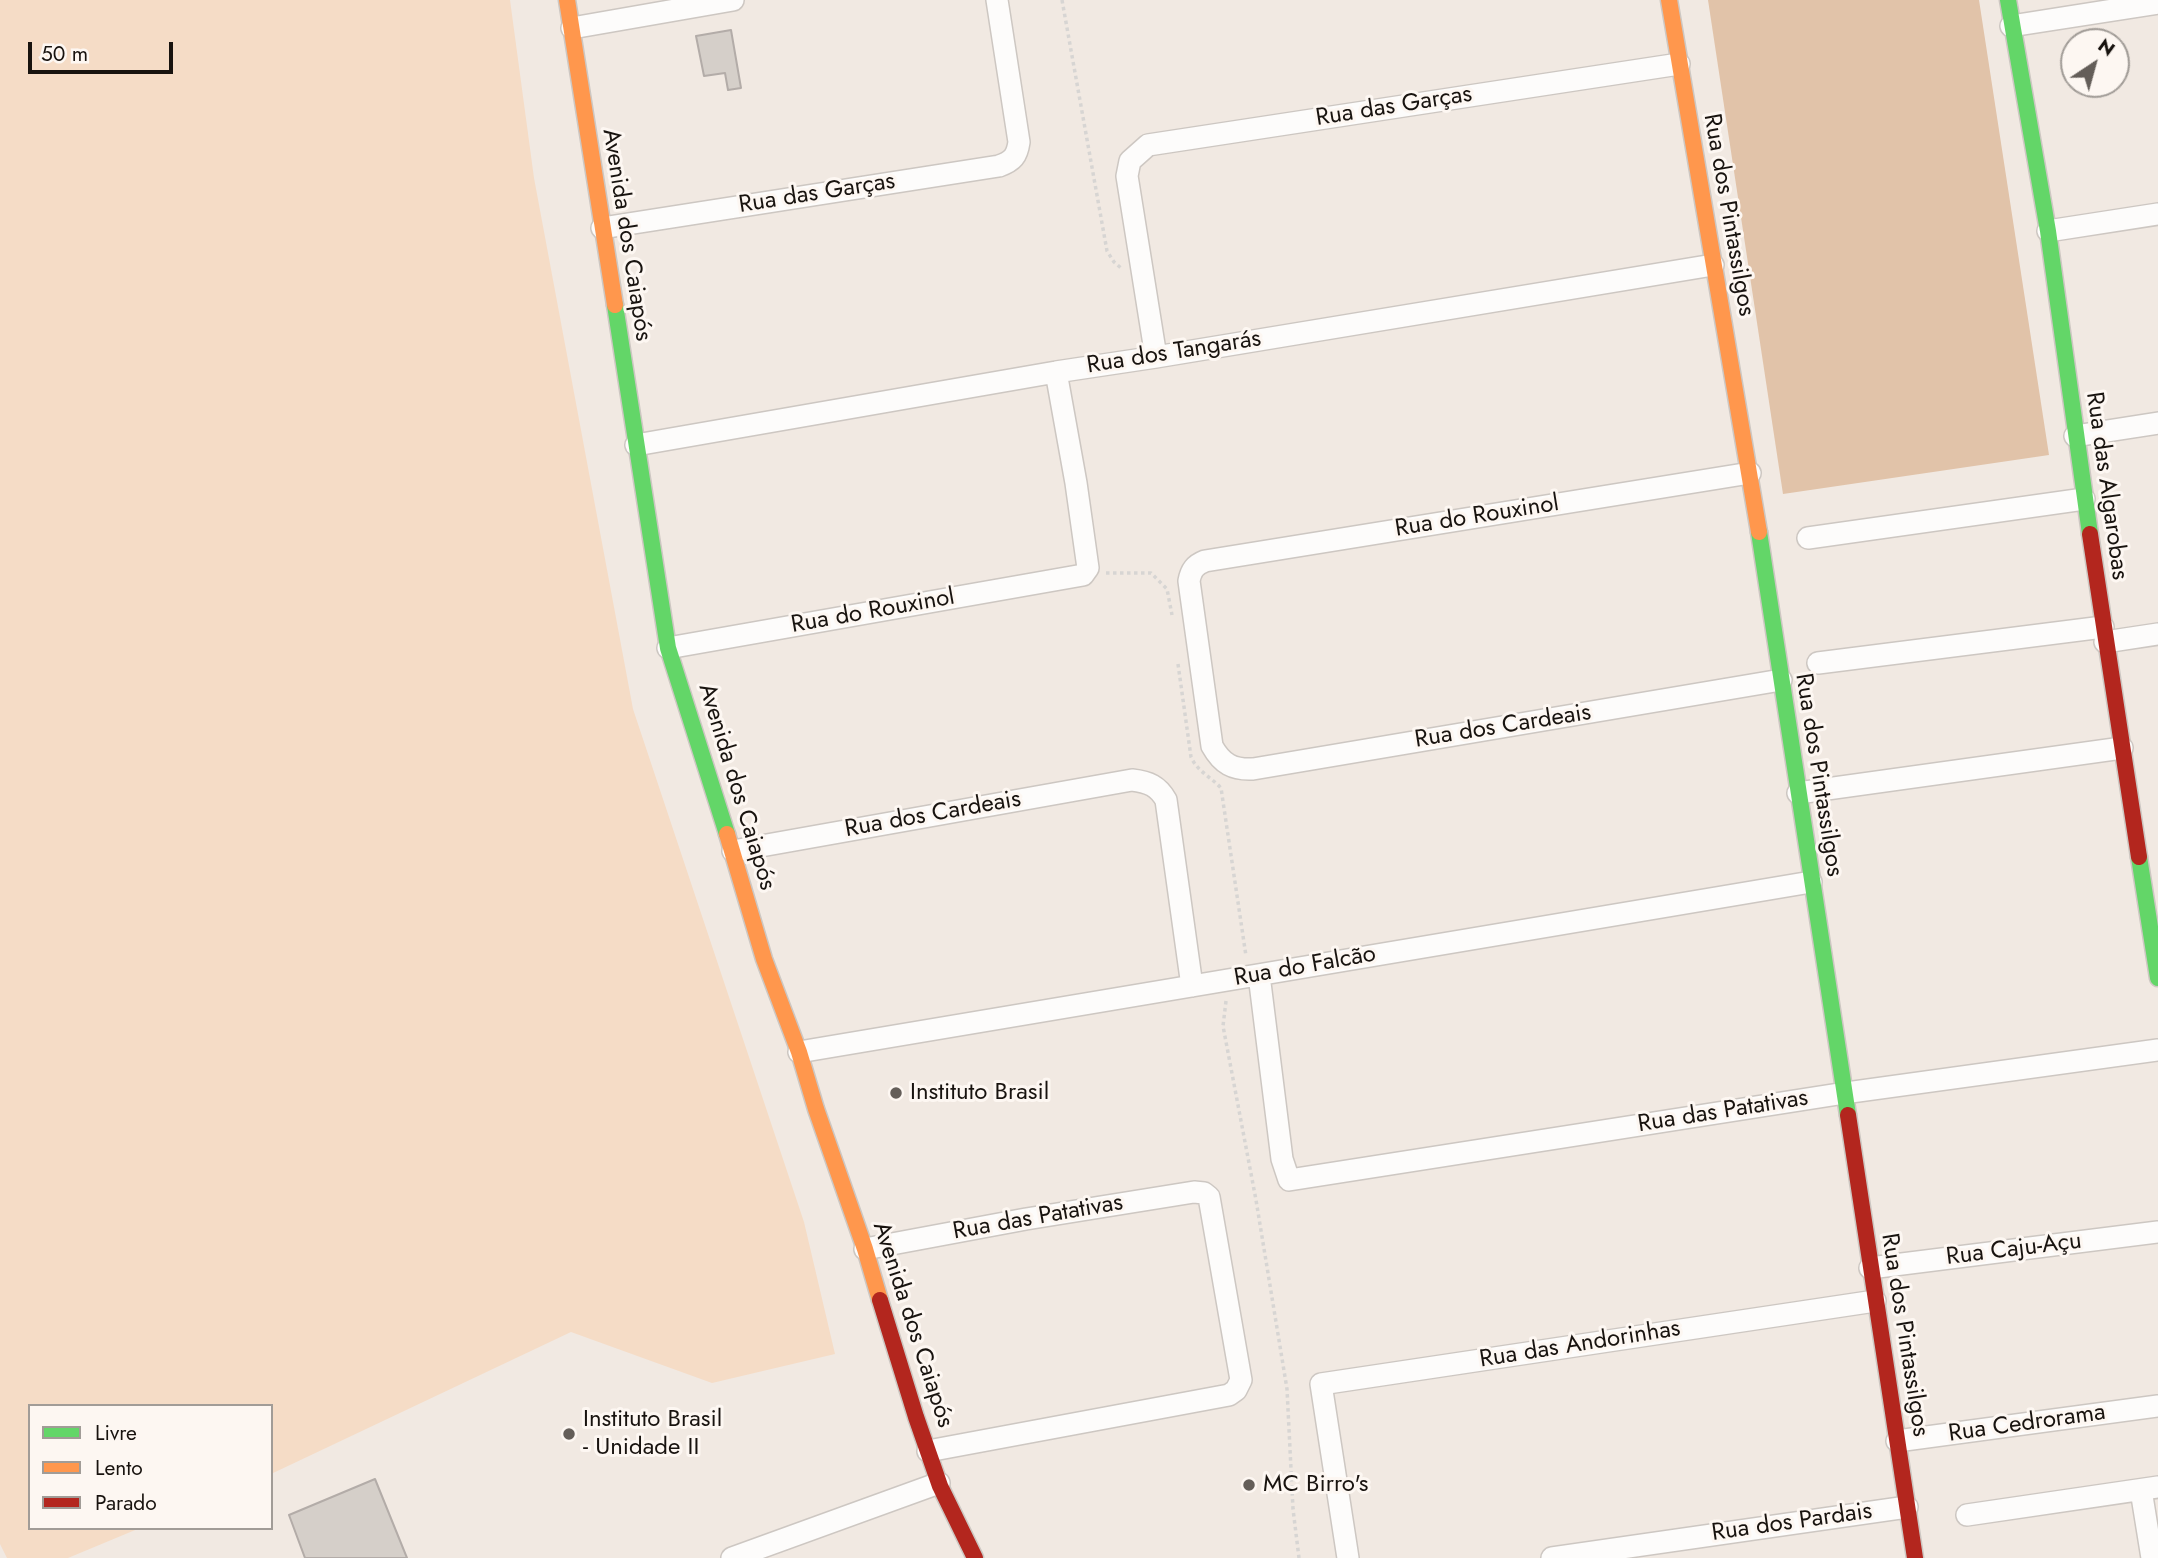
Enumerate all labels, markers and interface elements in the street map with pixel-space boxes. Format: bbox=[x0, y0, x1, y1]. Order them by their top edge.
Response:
scale bar bbox=[32, 28, 177, 72]
north arrow bbox=[2060, 28, 2130, 98]
text: N bbox=[2092, 32, 2121, 63]
text: 50 m bbox=[41, 39, 88, 69]
street label: Rua das Garças bbox=[1314, 80, 1474, 134]
street label: Rua dos Pintassilgos bbox=[1696, 111, 1760, 319]
street label: Avenida dos Caiapós bbox=[595, 127, 657, 343]
street label: Rua das Garças bbox=[737, 167, 897, 221]
street label: Rua dos Tangarás bbox=[1085, 325, 1263, 381]
street label: Rua das Algarobas bbox=[2079, 390, 2133, 582]
street label: Rua do Rouxinol bbox=[1393, 490, 1561, 544]
street label: Rua do Rouxinol bbox=[789, 583, 957, 641]
street label: Rua dos Pintassilgos bbox=[1788, 671, 1848, 879]
street label: Avenida dos Caiapós bbox=[691, 680, 781, 894]
street label: Rua dos Cardeais bbox=[1413, 699, 1593, 755]
street label: Rua dos Cardeais bbox=[843, 785, 1023, 845]
street label: Rua do Falcão bbox=[1232, 940, 1378, 994]
place label: Instituto Brasil bbox=[910, 1079, 1049, 1107]
street label: Rua das Patativas bbox=[1636, 1084, 1810, 1140]
marker: Instituto Brasil bbox=[888, 1085, 904, 1101]
street label: Rua das Patativas bbox=[951, 1189, 1125, 1247]
street label: Avenida dos Caiapós bbox=[865, 1219, 959, 1431]
street label: Rua Caju-Açu bbox=[1945, 1227, 2083, 1273]
street label: Rua dos Pintassilgos bbox=[1874, 1231, 1934, 1439]
street label: Rua das Andorinhas bbox=[1478, 1315, 1682, 1375]
street label: Rua Cedrorama bbox=[1947, 1399, 2107, 1449]
legend bbox=[28, 1404, 273, 1530]
place label: Instituto Brasil - Unidade II bbox=[583, 1406, 722, 1462]
text: Livre bbox=[95, 1418, 137, 1448]
marker: Instituto Brasil - Unidade II bbox=[561, 1426, 577, 1442]
text: Lento bbox=[95, 1453, 143, 1483]
place label: MC Birro's bbox=[1263, 1471, 1368, 1499]
marker: MC Birro's bbox=[1241, 1477, 1257, 1493]
text: Parado bbox=[95, 1488, 157, 1518]
street label: Rua dos Pardais bbox=[1710, 1497, 1874, 1549]

